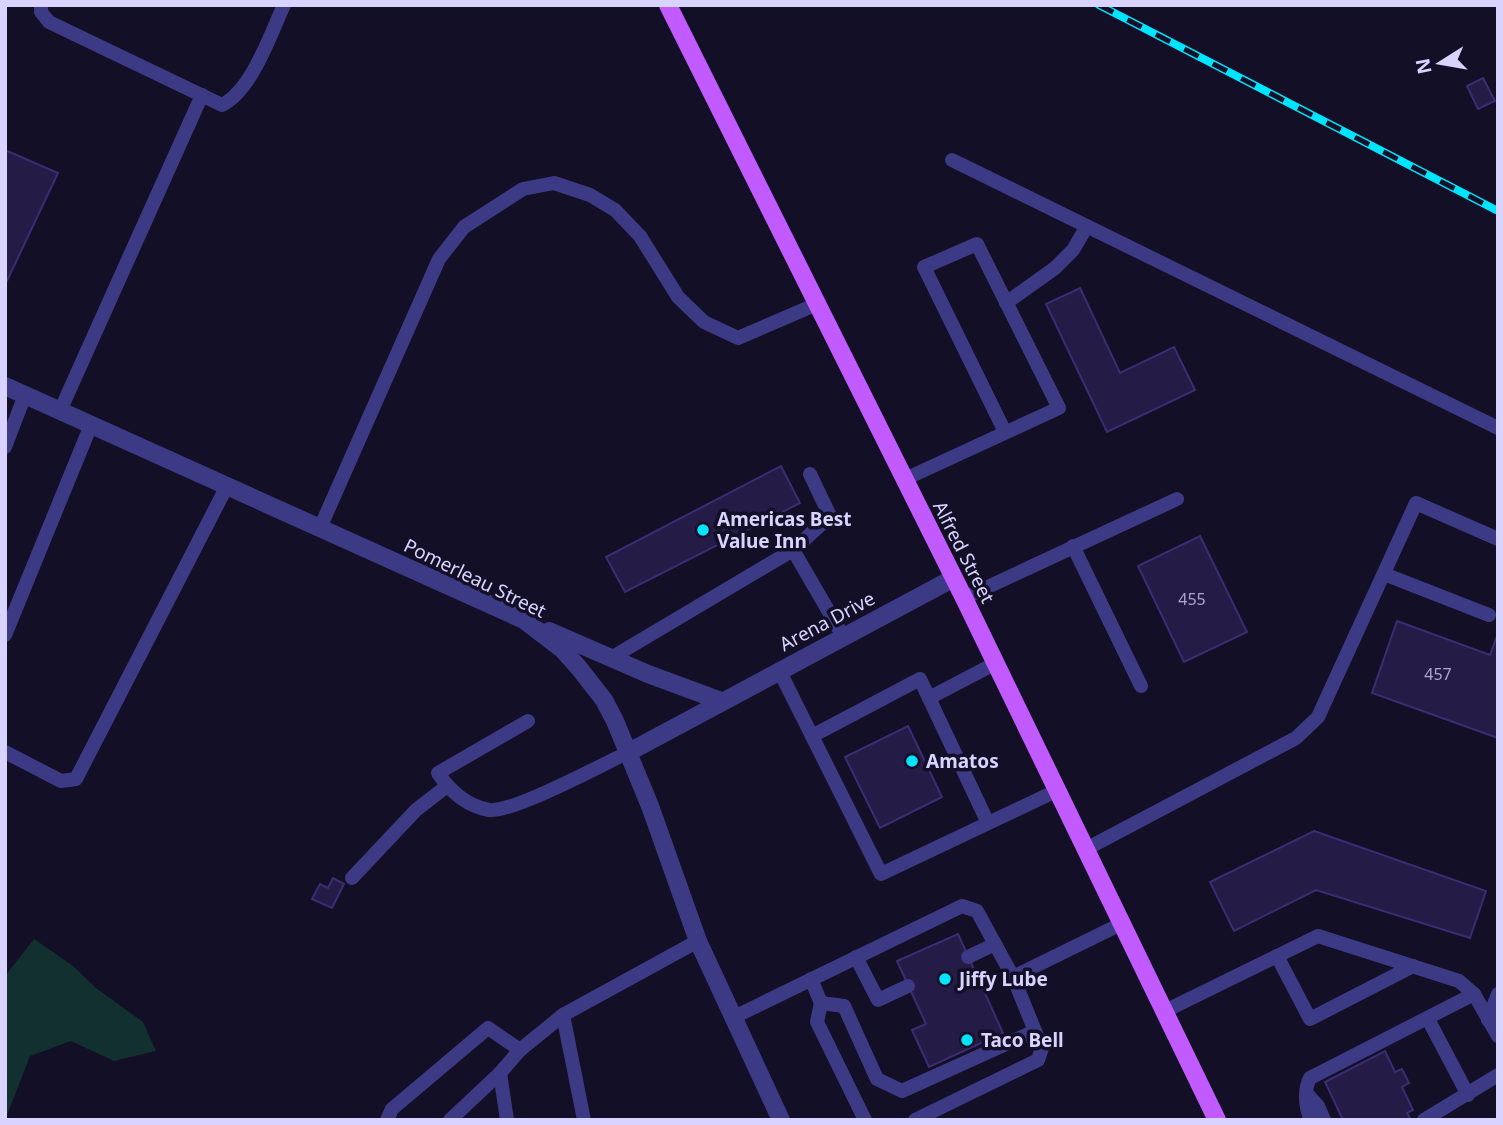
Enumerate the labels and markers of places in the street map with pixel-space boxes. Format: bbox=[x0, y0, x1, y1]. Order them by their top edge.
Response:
place label: Americas Best Value Inn bbox=[717, 506, 852, 554]
marker: Americas Best Value Inn bbox=[695, 522, 711, 538]
place label: Amatos bbox=[926, 748, 999, 774]
marker: Amatos bbox=[904, 753, 920, 769]
place label: Jiffy Lube bbox=[957, 966, 1048, 992]
marker: Jiffy Lube bbox=[937, 971, 953, 987]
place label: Taco Bell bbox=[981, 1027, 1064, 1053]
marker: Taco Bell bbox=[959, 1032, 975, 1048]

